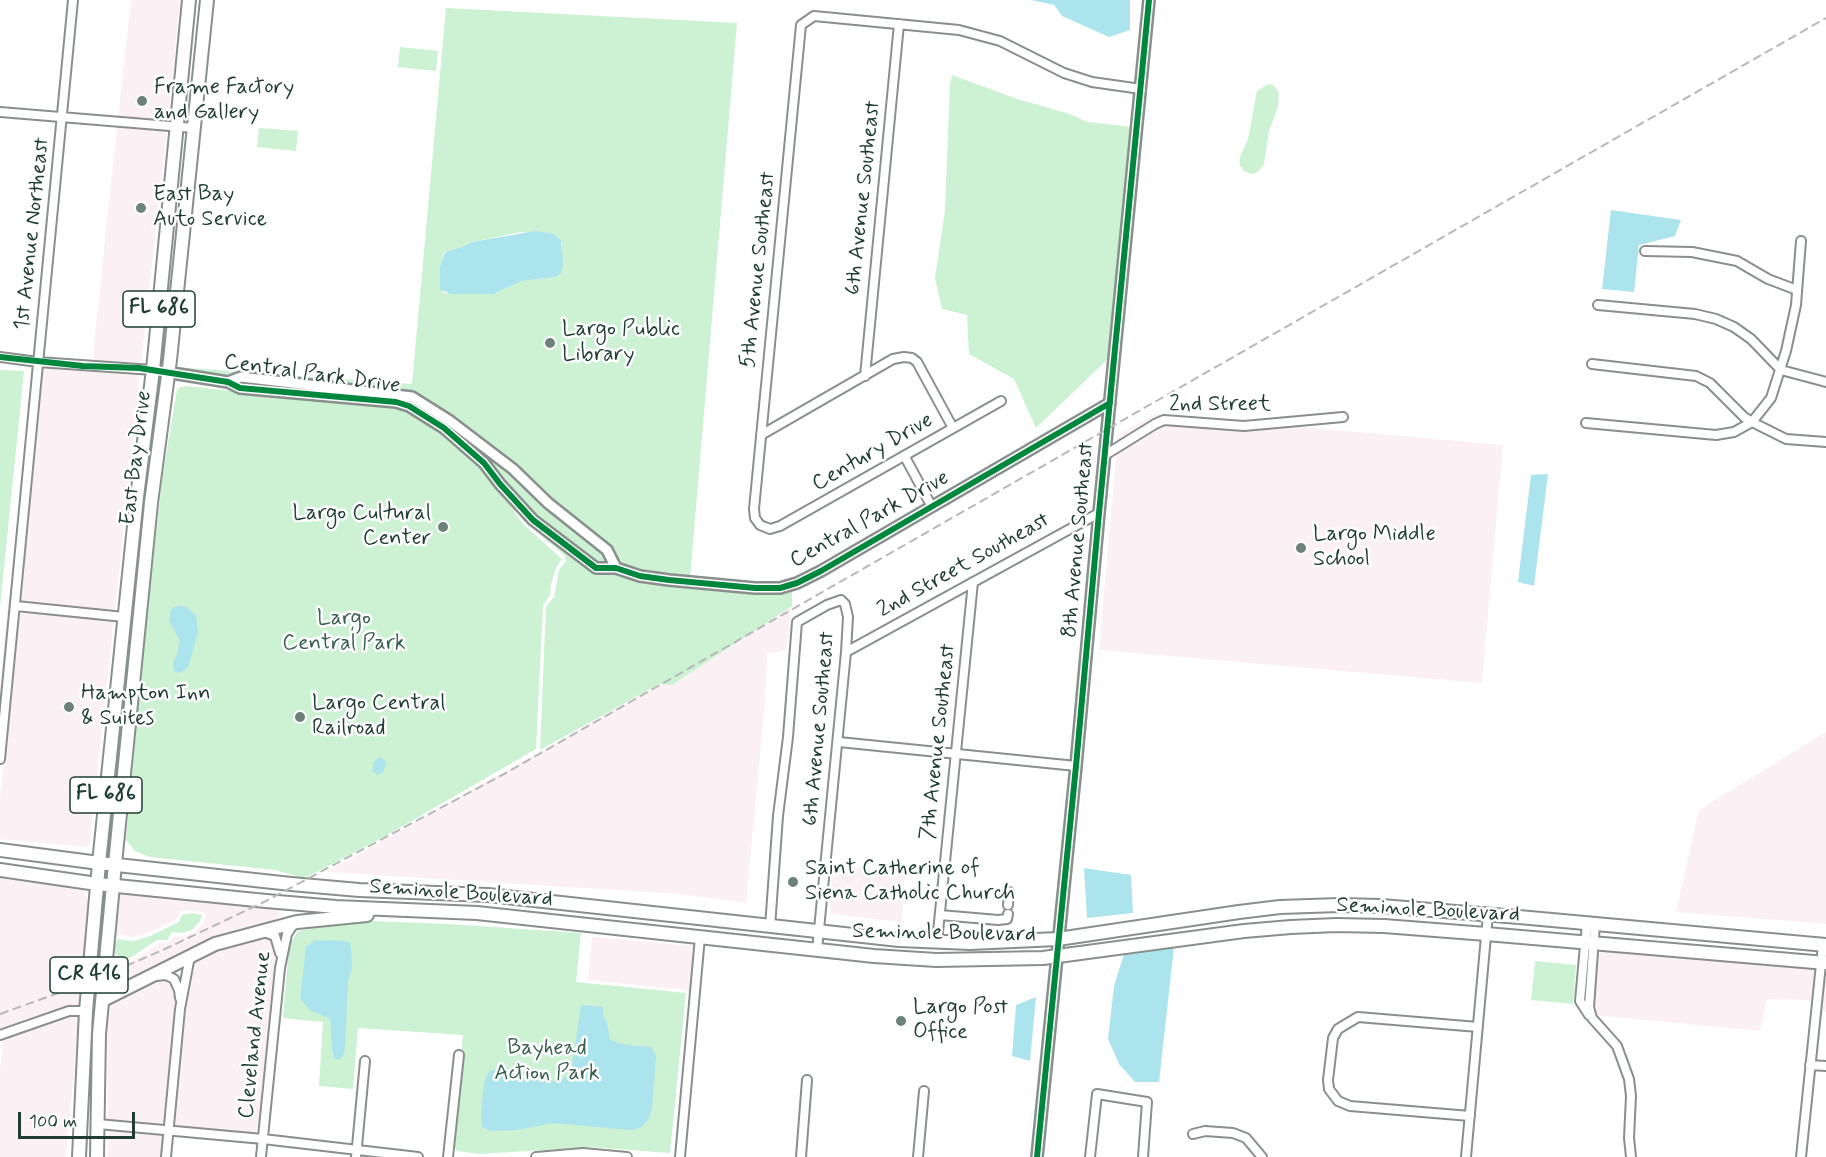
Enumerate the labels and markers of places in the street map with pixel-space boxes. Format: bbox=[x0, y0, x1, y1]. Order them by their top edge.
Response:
place label: Frame Factory and Gallery bbox=[154, 75, 294, 126]
marker: Frame Factory and Gallery bbox=[135, 94, 149, 108]
place label: East Bay Auto Service bbox=[153, 182, 267, 234]
marker: East Bay Auto Service bbox=[134, 201, 148, 215]
place label: Largo Public Library bbox=[562, 317, 680, 368]
marker: Largo Public Library bbox=[543, 336, 557, 350]
place label: Largo Cultural Center bbox=[292, 501, 431, 552]
marker: Largo Cultural Center bbox=[436, 520, 450, 534]
place label: Largo Middle School bbox=[1313, 522, 1436, 574]
marker: Largo Middle School bbox=[1294, 541, 1308, 555]
place label: Hampton Inn & Suites bbox=[81, 681, 211, 732]
place label: Largo Central Railroad bbox=[312, 691, 446, 742]
marker: Hampton Inn & Suites bbox=[62, 700, 76, 714]
marker: Largo Central Railroad bbox=[293, 710, 307, 724]
place label: Saint Catherine of Siena Catholic Church bbox=[805, 856, 1015, 908]
marker: Saint Catherine of Siena Catholic Church bbox=[786, 875, 800, 889]
place label: Largo Post Office bbox=[913, 995, 1008, 1046]
marker: Largo Post Office bbox=[894, 1014, 908, 1028]

